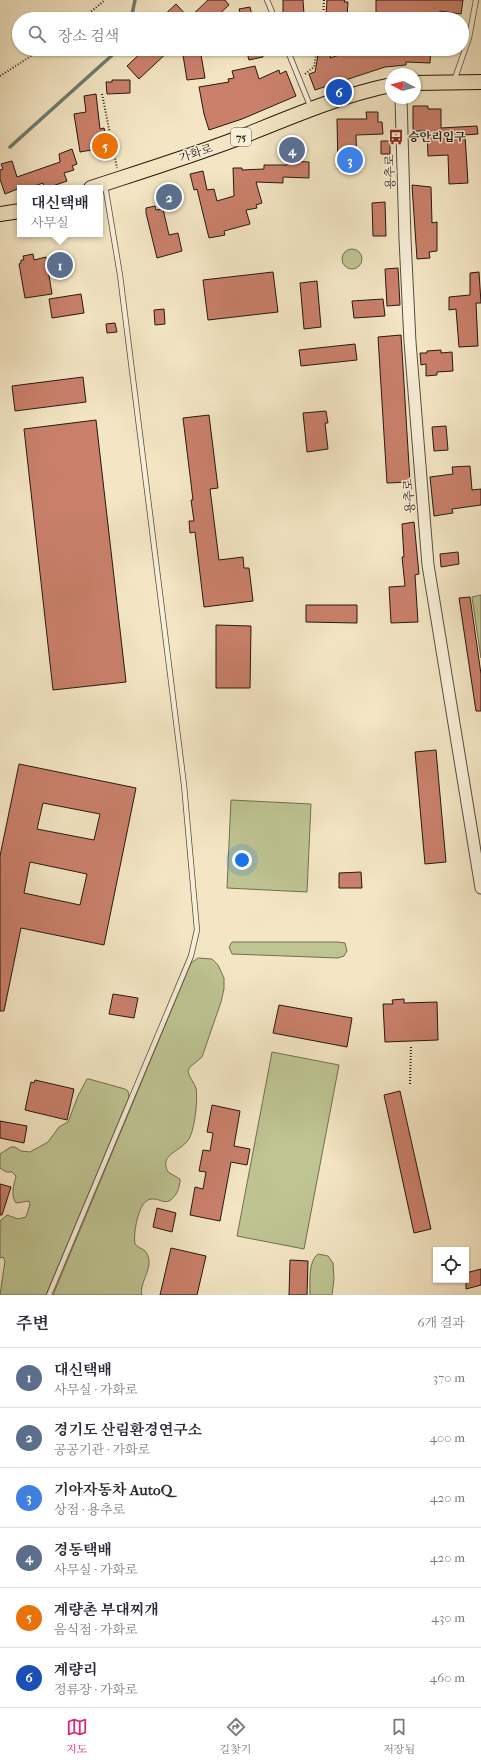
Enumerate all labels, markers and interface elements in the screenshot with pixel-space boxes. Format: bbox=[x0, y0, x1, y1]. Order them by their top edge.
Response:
search box bbox=[12, 12, 469, 56]
icon: search bbox=[26, 23, 48, 45]
text: 장소 검색 bbox=[58, 27, 119, 45]
north arrow bbox=[385, 68, 421, 104]
pin: 6 bbox=[326, 77, 352, 107]
road number: 75 bbox=[231, 128, 251, 146]
bus stop icon: 승안리입구 bbox=[387, 128, 405, 146]
place label: 승안리입구 bbox=[408, 130, 466, 144]
pin: 5 bbox=[92, 131, 118, 161]
pin: 4 bbox=[279, 135, 305, 165]
street label: 가화로 bbox=[177, 141, 215, 165]
pin: 3 bbox=[337, 145, 363, 175]
street label: 용추로 bbox=[382, 154, 398, 190]
pin: 2 bbox=[156, 182, 182, 212]
popup bbox=[17, 185, 103, 237]
text: 대신택배 bbox=[31, 194, 89, 212]
text: 사무실 bbox=[31, 215, 69, 230]
pin: 1 bbox=[47, 250, 73, 280]
street label: 용추로 bbox=[400, 478, 417, 514]
your location bbox=[232, 850, 252, 870]
map controls bbox=[433, 1247, 469, 1283]
button: locate bbox=[433, 1247, 469, 1283]
text: 주변 bbox=[16, 1313, 49, 1333]
text: 6개 결과 bbox=[417, 1315, 465, 1330]
text: 대신택배 bbox=[54, 1361, 112, 1379]
text: 1 bbox=[27, 1370, 31, 1385]
text: 370 m bbox=[433, 1370, 465, 1385]
text: 사무실 · 가화로 bbox=[54, 1382, 138, 1397]
text: 경기도 산림환경연구소 bbox=[54, 1421, 202, 1439]
text: 2 bbox=[26, 1430, 32, 1445]
text: 400 m bbox=[429, 1430, 465, 1445]
text: 공공기관 · 가화로 bbox=[54, 1442, 150, 1457]
text: 기아자동차 AutoQ bbox=[54, 1481, 172, 1499]
text: 3 bbox=[26, 1490, 32, 1505]
text: 420 m bbox=[430, 1490, 465, 1505]
text: 상점 · 용추로 bbox=[54, 1502, 125, 1517]
text: 경동택배 bbox=[54, 1541, 112, 1559]
text: 4 bbox=[25, 1550, 33, 1565]
text: 420 m bbox=[430, 1550, 465, 1565]
text: 사무실 · 가화로 bbox=[54, 1562, 138, 1577]
text: 계량촌 부대찌개 bbox=[54, 1601, 159, 1619]
text: 5 bbox=[26, 1610, 32, 1625]
text: 430 m bbox=[431, 1610, 465, 1625]
text: 음식점 · 가화로 bbox=[54, 1622, 138, 1637]
text: 계량리 bbox=[54, 1661, 97, 1679]
text: 6 bbox=[25, 1670, 33, 1685]
text: 460 m bbox=[430, 1670, 465, 1685]
text: 정류장 · 가화로 bbox=[54, 1682, 138, 1697]
tab: 지도 bbox=[66, 1716, 88, 1756]
tab: 길찾기 bbox=[220, 1716, 251, 1756]
tab: 저장됨 bbox=[383, 1716, 415, 1756]

